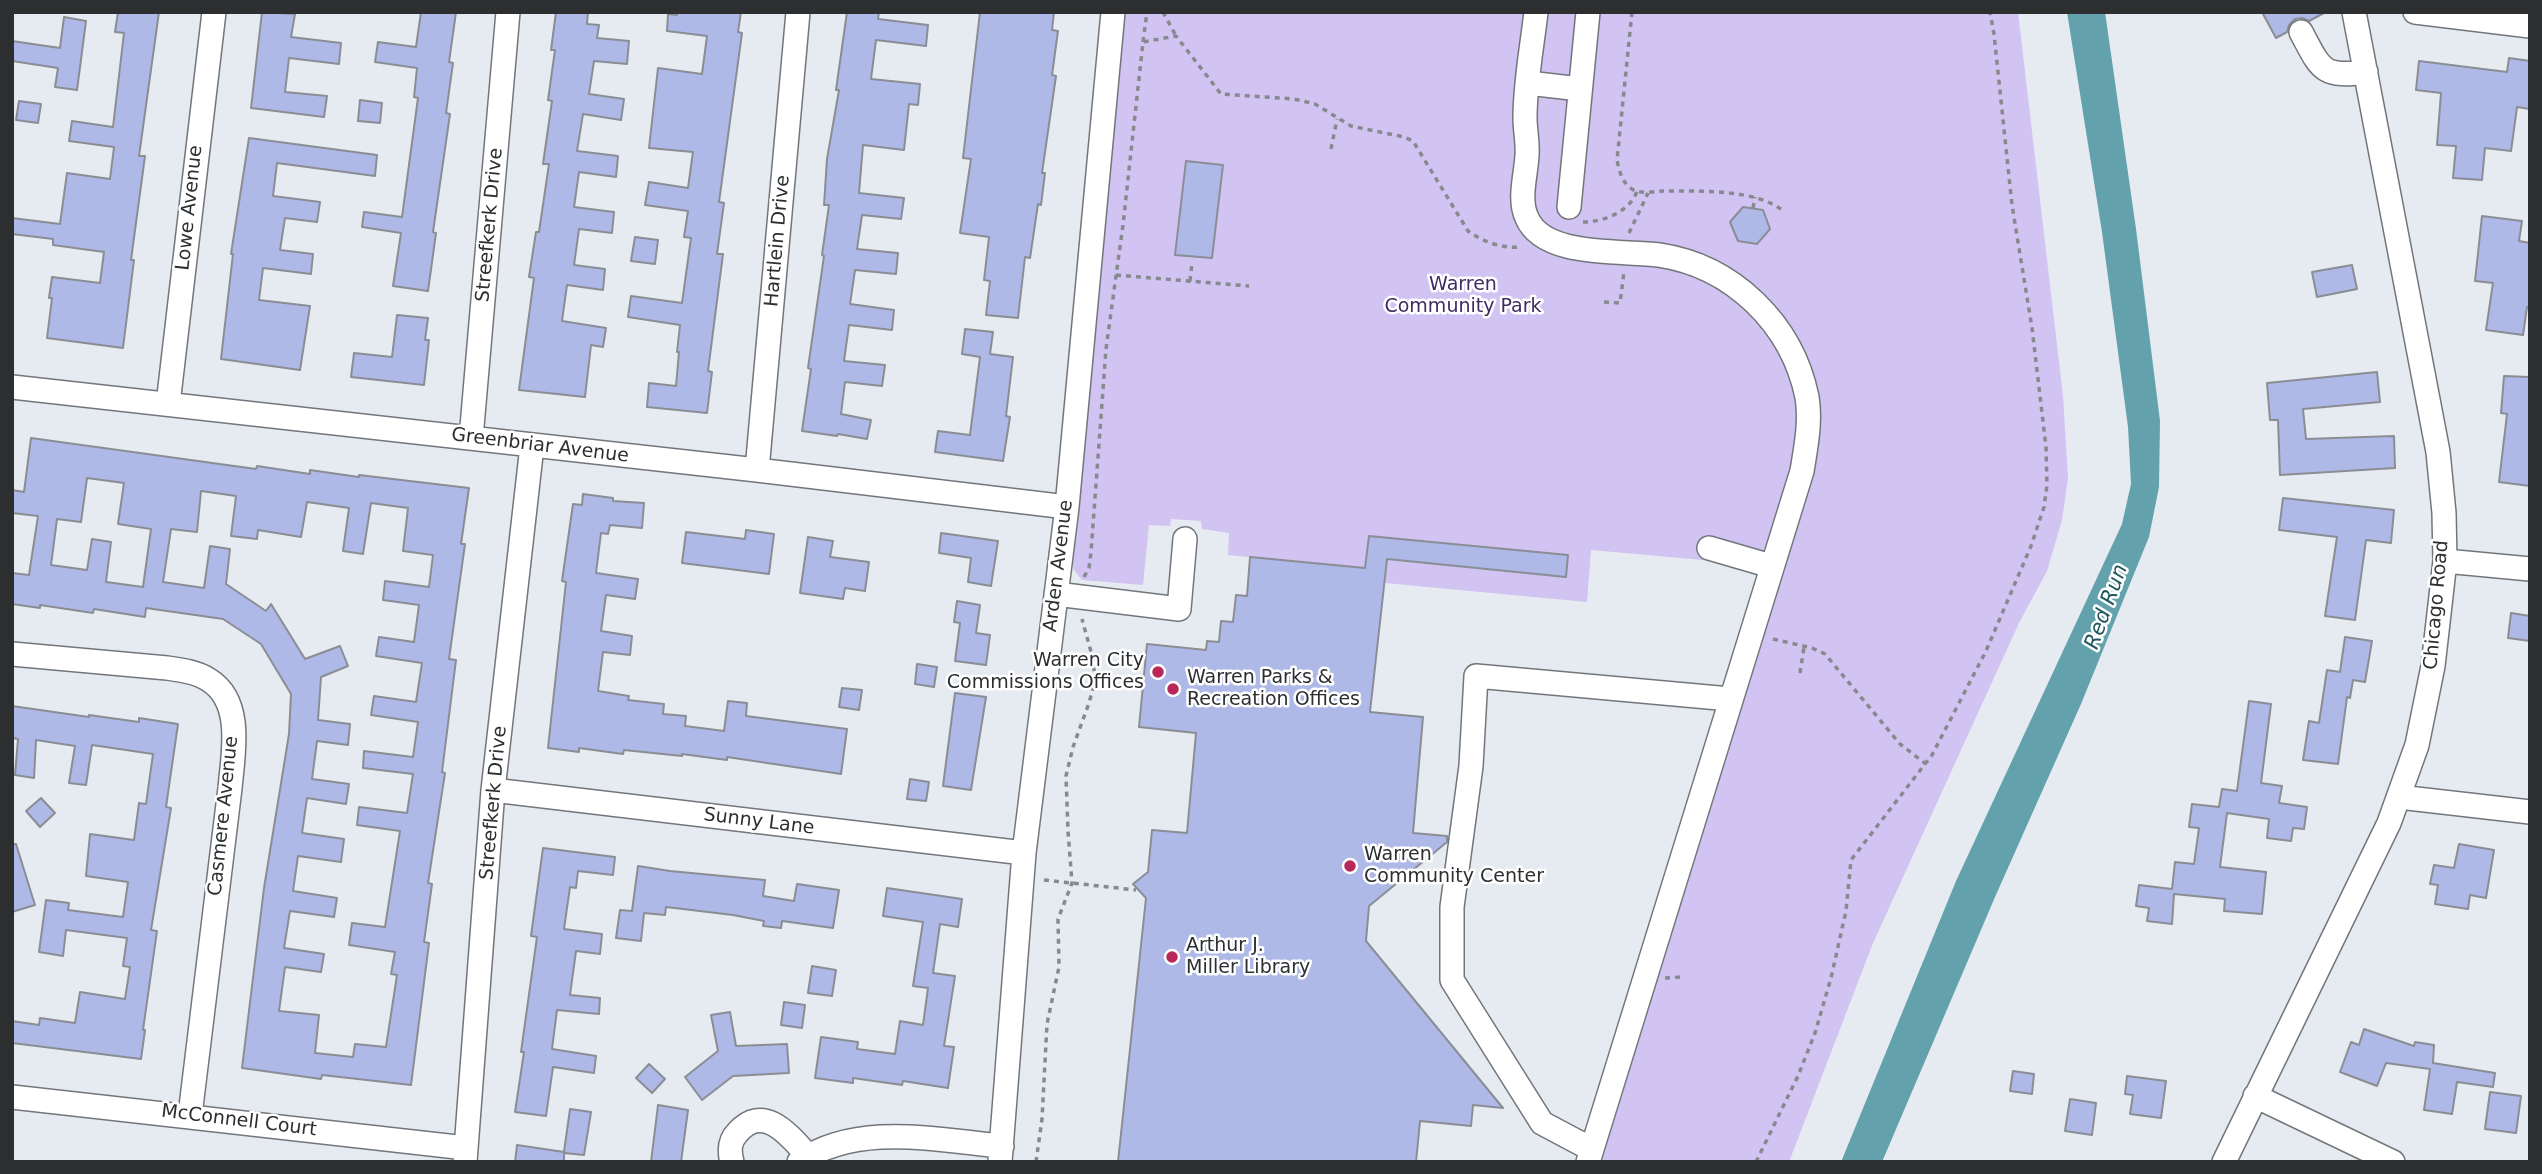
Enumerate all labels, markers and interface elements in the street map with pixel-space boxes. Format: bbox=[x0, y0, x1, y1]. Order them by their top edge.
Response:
street label: Lowe Avenue bbox=[172, 144, 208, 272]
street label: Streefkerk Drive bbox=[472, 147, 508, 303]
street label: Hartlein Drive bbox=[761, 174, 795, 308]
park label: Warren Community Park bbox=[1384, 274, 1542, 318]
street label: Greenbriar Avenue bbox=[450, 424, 630, 468]
street label: Arden Avenue bbox=[1040, 499, 1078, 633]
street label: Chicago Road bbox=[2420, 539, 2454, 671]
water label: Red Run bbox=[2080, 561, 2134, 653]
place label: Warren City Commissions Offices bbox=[947, 650, 1144, 694]
marker: Warren City Commissions Offices bbox=[1150, 664, 1166, 680]
place label: Warren Parks & Recreation Offices bbox=[1187, 667, 1360, 711]
marker: Warren Parks & Recreation Offices bbox=[1165, 681, 1181, 697]
street label: Streefkerk Drive bbox=[476, 725, 512, 881]
street label: Casmere Avenue bbox=[204, 735, 244, 897]
street label: Sunny Lane bbox=[702, 804, 816, 840]
place label: Warren Community Center bbox=[1364, 844, 1544, 888]
marker: Warren Community Center bbox=[1342, 858, 1358, 874]
place label: Arthur J. Miller Library bbox=[1186, 935, 1310, 979]
marker: Arthur J. Miller Library bbox=[1164, 949, 1180, 965]
street label: McConnell Court bbox=[160, 1100, 318, 1142]

